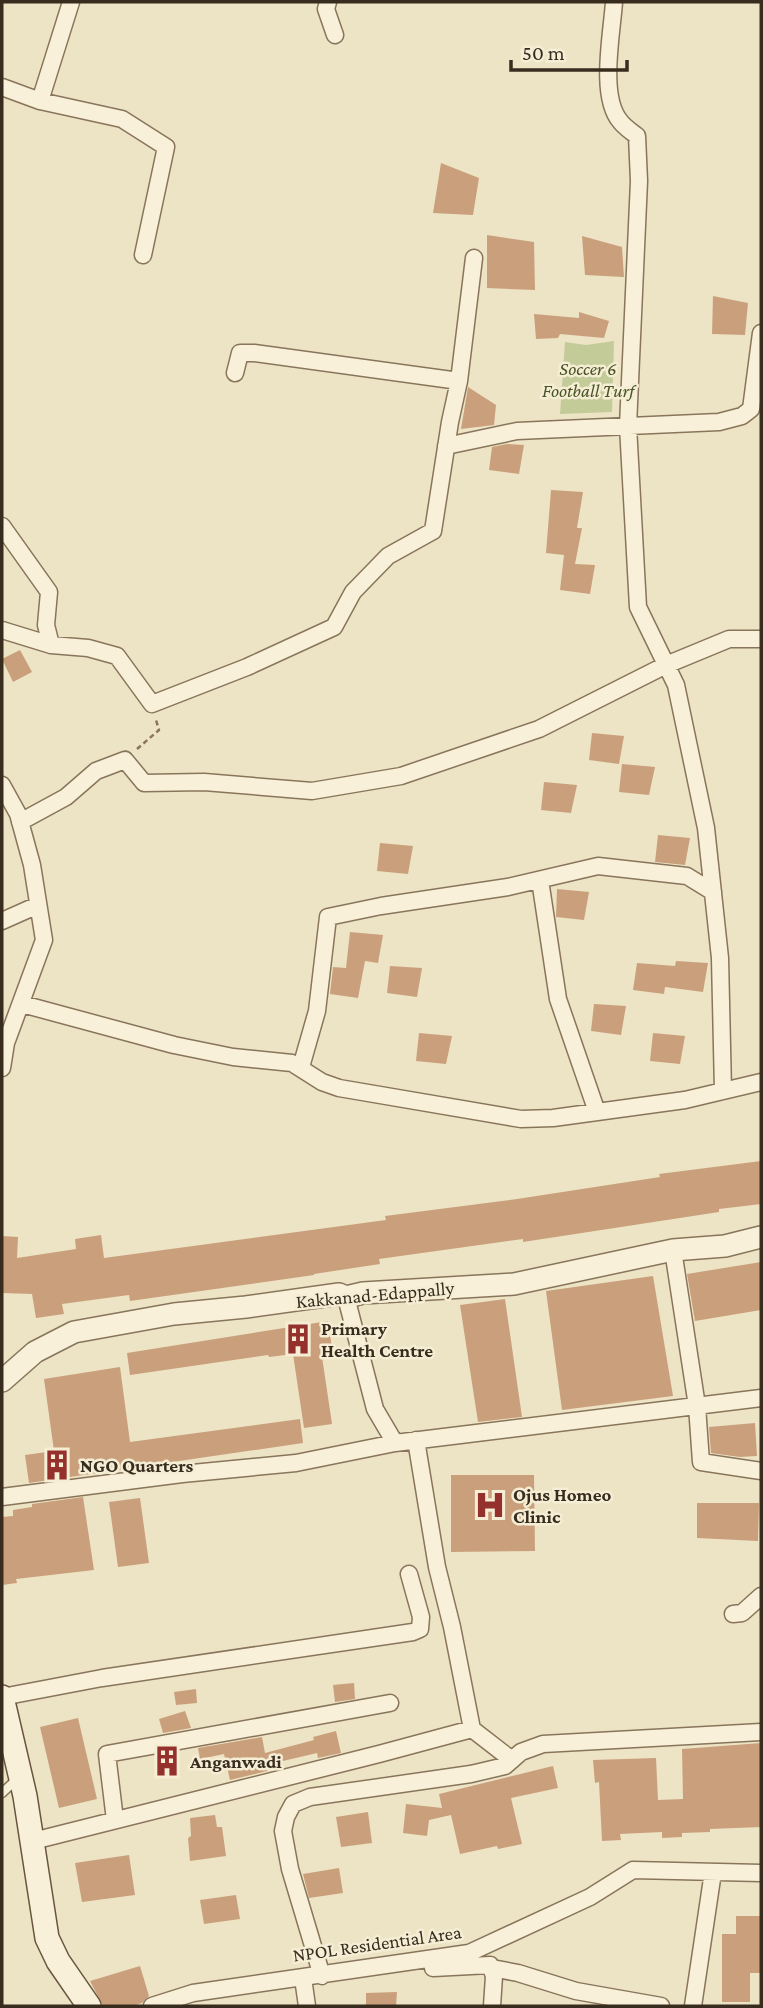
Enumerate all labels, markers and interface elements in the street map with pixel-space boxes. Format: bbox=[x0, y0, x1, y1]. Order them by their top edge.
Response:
scale bar bbox=[511, 28, 626, 72]
text: 50 m bbox=[522, 41, 565, 65]
park label: Soccer 6 Football Turf bbox=[542, 358, 637, 401]
street label: Kakkanad-Edappally bbox=[295, 1277, 455, 1312]
place label: Primary Health Centre bbox=[321, 1318, 433, 1361]
building icon: Primary Health Centre bbox=[281, 1322, 315, 1356]
building icon: NGO Quarters bbox=[40, 1448, 74, 1482]
place label: NGO Quarters bbox=[80, 1455, 194, 1476]
place label: Ojus Homeo Clinic bbox=[513, 1484, 611, 1527]
hospital icon: Ojus Homeo Clinic bbox=[473, 1488, 507, 1522]
building icon: Anganwadi bbox=[150, 1744, 184, 1778]
place label: Anganwadi bbox=[189, 1751, 282, 1772]
street label: NPOL Residential Area bbox=[291, 1921, 463, 1966]

